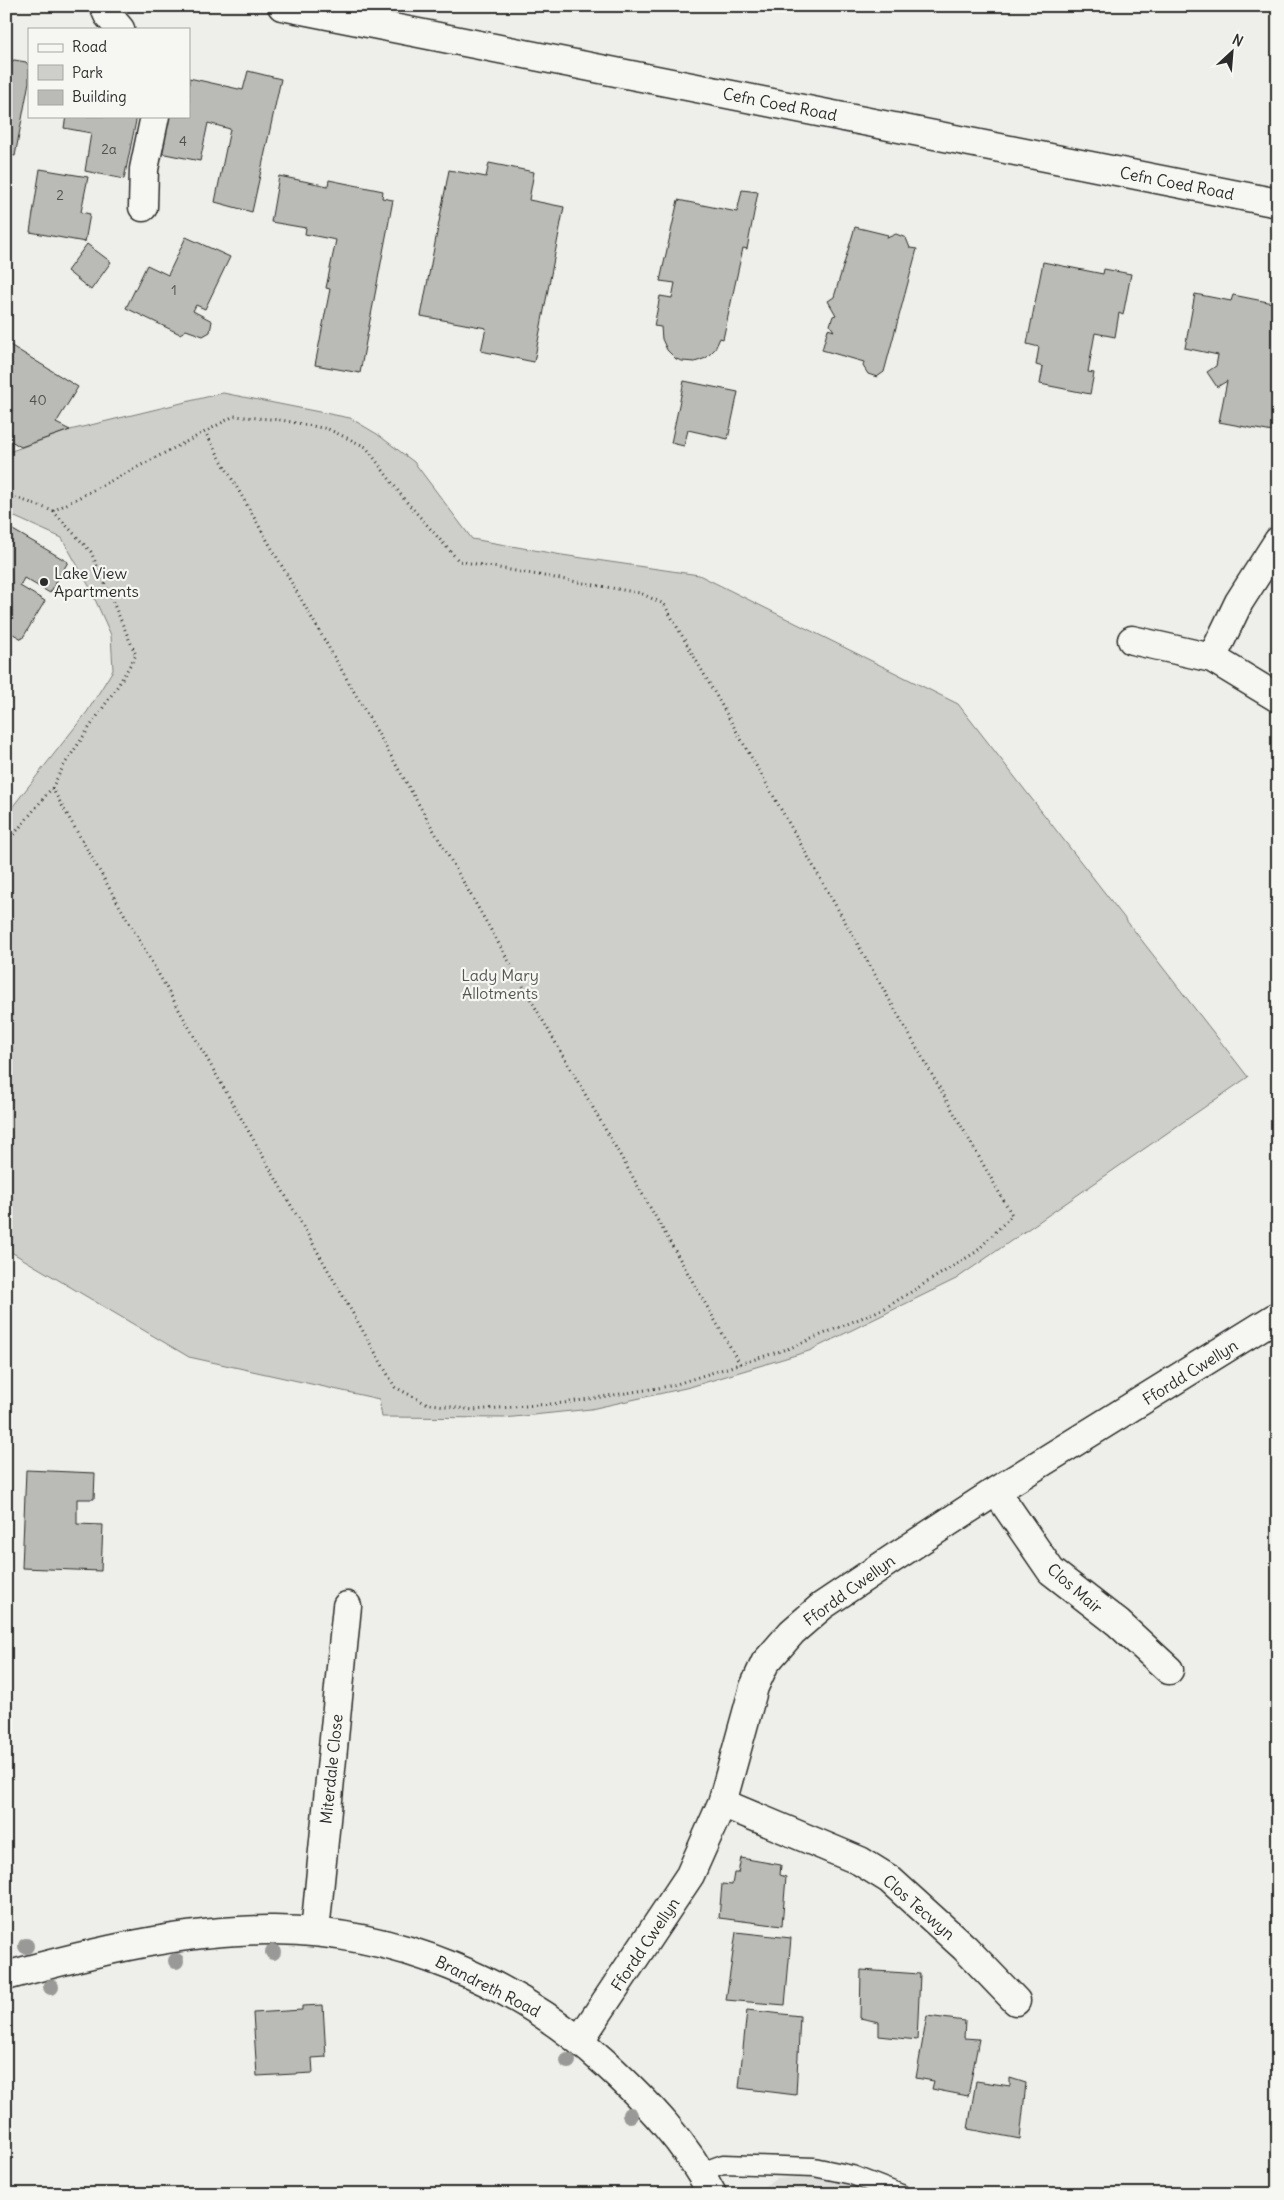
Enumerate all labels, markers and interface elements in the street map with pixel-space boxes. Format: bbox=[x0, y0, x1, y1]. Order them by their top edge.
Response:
legend bbox=[28, 28, 190, 118]
north arrow bbox=[1206, 28, 1256, 78]
text: N bbox=[1229, 30, 1246, 51]
text: Road bbox=[72, 37, 107, 56]
text: Park bbox=[72, 63, 103, 82]
street label: Cefn Coed Road bbox=[721, 83, 839, 125]
text: Building bbox=[72, 87, 127, 106]
house number: 4 bbox=[179, 132, 187, 150]
house number: 2a bbox=[101, 140, 117, 158]
street label: Cefn Coed Road bbox=[1118, 162, 1236, 204]
house number: 2 bbox=[56, 186, 64, 204]
house number: 1 bbox=[171, 281, 177, 299]
house number: 40 bbox=[29, 391, 47, 409]
place label: Lake View Apartments bbox=[54, 563, 139, 601]
marker: Lake View Apartments bbox=[38, 576, 50, 588]
park label: Lady Mary Allotments bbox=[461, 965, 539, 1003]
street label: Ffordd Cwellyn bbox=[1139, 1335, 1241, 1409]
street label: Ffordd Cwellyn bbox=[799, 1550, 899, 1630]
street label: Clos Mair bbox=[1043, 1559, 1107, 1618]
street label: Miterdale Close bbox=[315, 1713, 347, 1825]
street label: Clos Tecwyn bbox=[879, 1870, 959, 1944]
street label: Ffordd Cwellyn bbox=[606, 1894, 684, 1994]
street label: Brandreth Road bbox=[432, 1951, 544, 2021]

